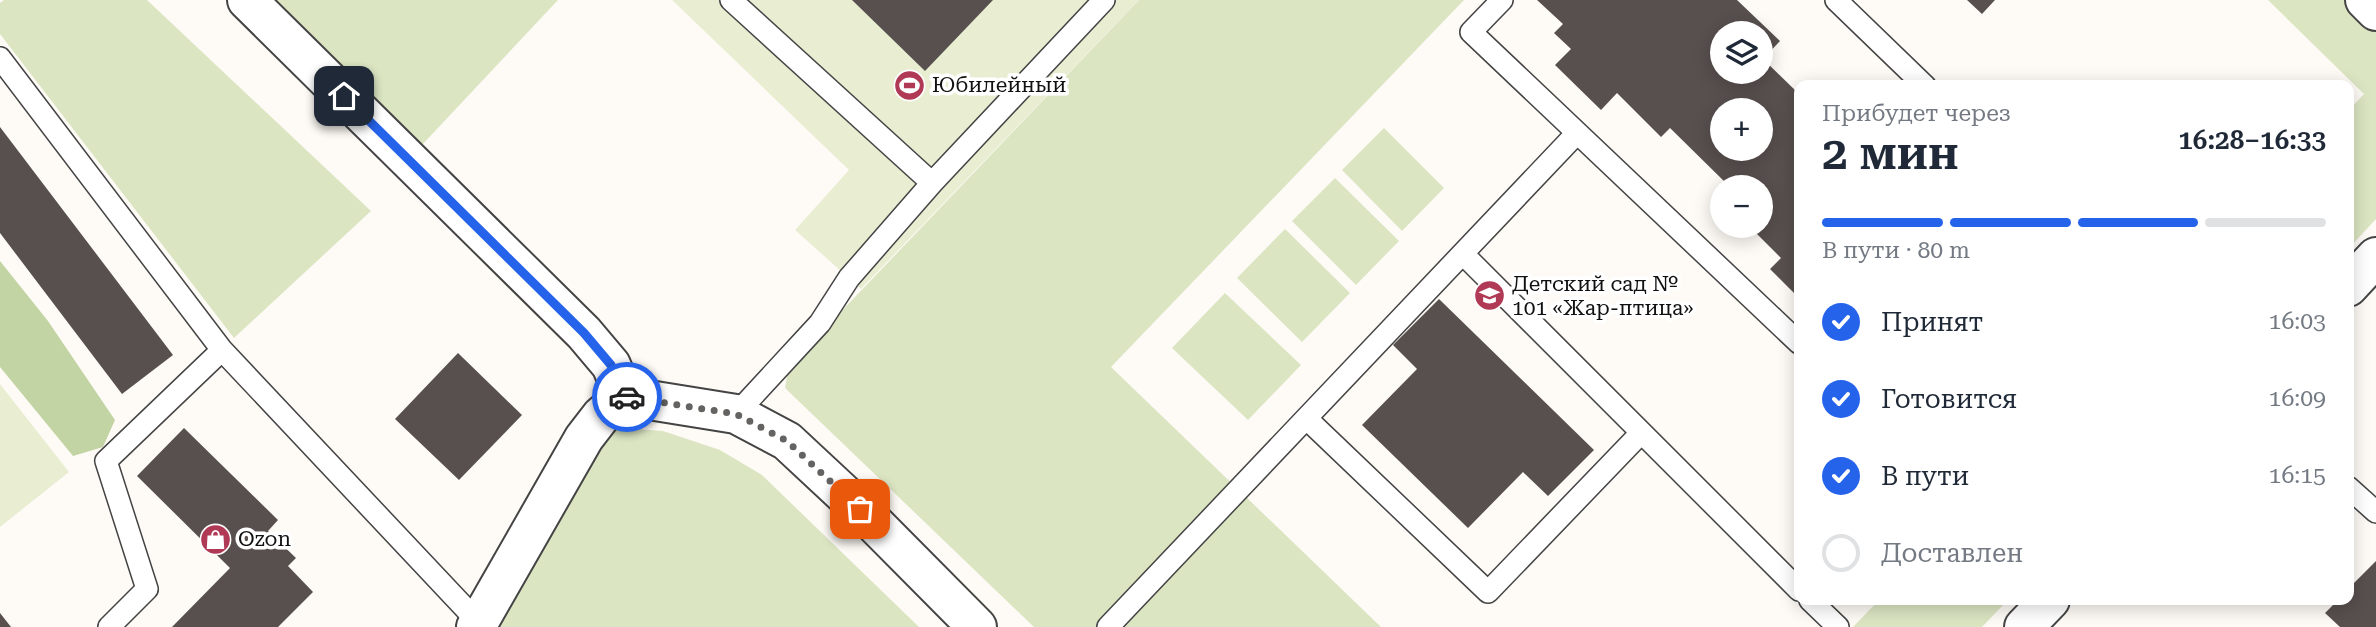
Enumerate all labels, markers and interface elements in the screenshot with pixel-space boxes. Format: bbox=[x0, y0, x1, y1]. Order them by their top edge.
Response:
map controls bbox=[1710, 21, 1773, 238]
button: layers bbox=[1710, 21, 1773, 84]
pin bbox=[314, 66, 374, 126]
sports icon: Юбилейный bbox=[892, 68, 926, 102]
place label: Юбилейный bbox=[932, 73, 1066, 97]
icon: home bbox=[325, 77, 363, 115]
button: + bbox=[1710, 98, 1773, 161]
text: Прибудет через bbox=[1822, 100, 2011, 127]
text: 16:28–16:33 bbox=[2178, 125, 2326, 155]
text: 2 мин bbox=[1822, 126, 1959, 180]
button: − bbox=[1710, 175, 1773, 238]
text: В пути · 80 m bbox=[1822, 237, 1970, 264]
place label: Детский сад № 101 «Жар-птица» bbox=[1512, 272, 1694, 320]
school or university icon: Детский сад № 101 «Жар-птица» bbox=[1472, 279, 1506, 313]
icon: check bbox=[1822, 303, 1860, 341]
text: Принят bbox=[1881, 307, 1983, 337]
text: 16:03 bbox=[2269, 308, 2326, 335]
courier bbox=[592, 362, 662, 432]
icon: car bbox=[608, 378, 646, 416]
icon: check bbox=[1822, 380, 1860, 418]
text: Готовится bbox=[1881, 384, 2017, 414]
text: 16:09 bbox=[2269, 385, 2326, 412]
icon: check bbox=[1822, 457, 1860, 495]
text: В пути bbox=[1881, 461, 1969, 491]
text: 16:15 bbox=[2269, 462, 2326, 489]
pin bbox=[830, 479, 890, 539]
icon: bag bbox=[841, 490, 879, 528]
shop icon: Ozon bbox=[198, 522, 232, 556]
place label: Ozon bbox=[238, 527, 291, 551]
text: Доставлен bbox=[1881, 538, 2023, 568]

